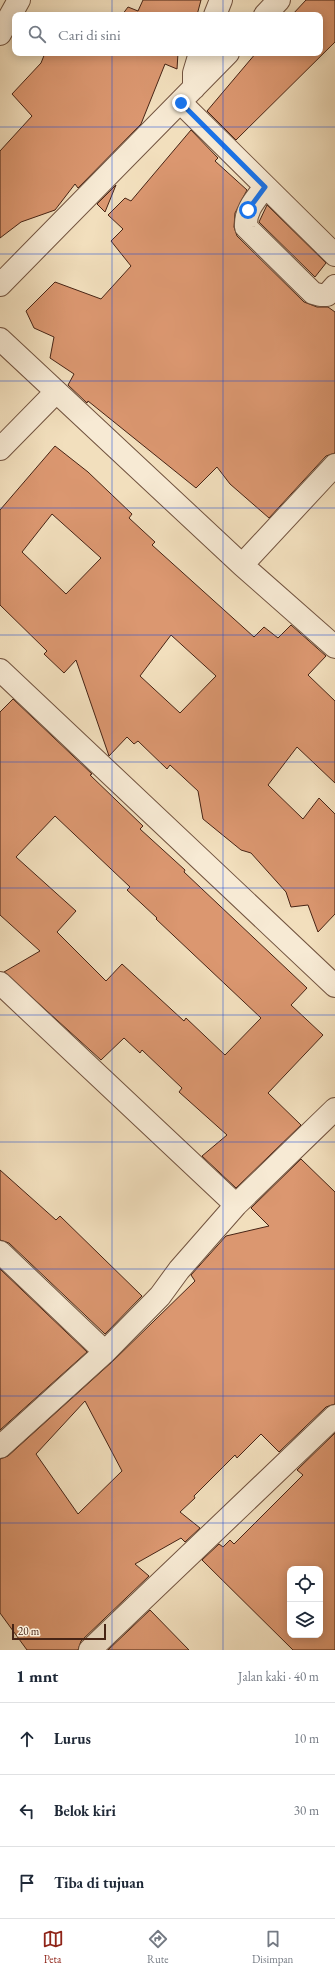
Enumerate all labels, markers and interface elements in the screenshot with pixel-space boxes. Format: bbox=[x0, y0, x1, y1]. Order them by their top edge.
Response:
search box bbox=[12, 12, 323, 56]
icon: search bbox=[26, 23, 48, 45]
text: Cari di sini bbox=[58, 25, 121, 44]
route end bbox=[172, 94, 190, 112]
route start bbox=[239, 201, 257, 219]
map controls bbox=[287, 1566, 323, 1638]
button: locate bbox=[287, 1566, 323, 1602]
button: layers bbox=[287, 1602, 323, 1638]
scale bar bbox=[12, 1622, 106, 1641]
text: 20 m bbox=[18, 1624, 39, 1638]
text: 1 mnt bbox=[16, 1665, 58, 1687]
text: Jalan kaki · 40 m bbox=[238, 1668, 319, 1685]
icon: ahead bbox=[16, 1728, 38, 1750]
text: Lurus bbox=[54, 1729, 91, 1748]
text: 10 m bbox=[294, 1730, 319, 1747]
icon: left bbox=[16, 1800, 38, 1822]
text: Belok kiri bbox=[54, 1801, 116, 1820]
text: 30 m bbox=[294, 1802, 319, 1819]
icon: arrive bbox=[16, 1872, 38, 1894]
text: Tiba di tujuan bbox=[54, 1873, 144, 1892]
tab: Peta bbox=[42, 1928, 64, 1966]
tab: Rute bbox=[147, 1928, 169, 1966]
tab: Disimpan bbox=[252, 1928, 293, 1966]

